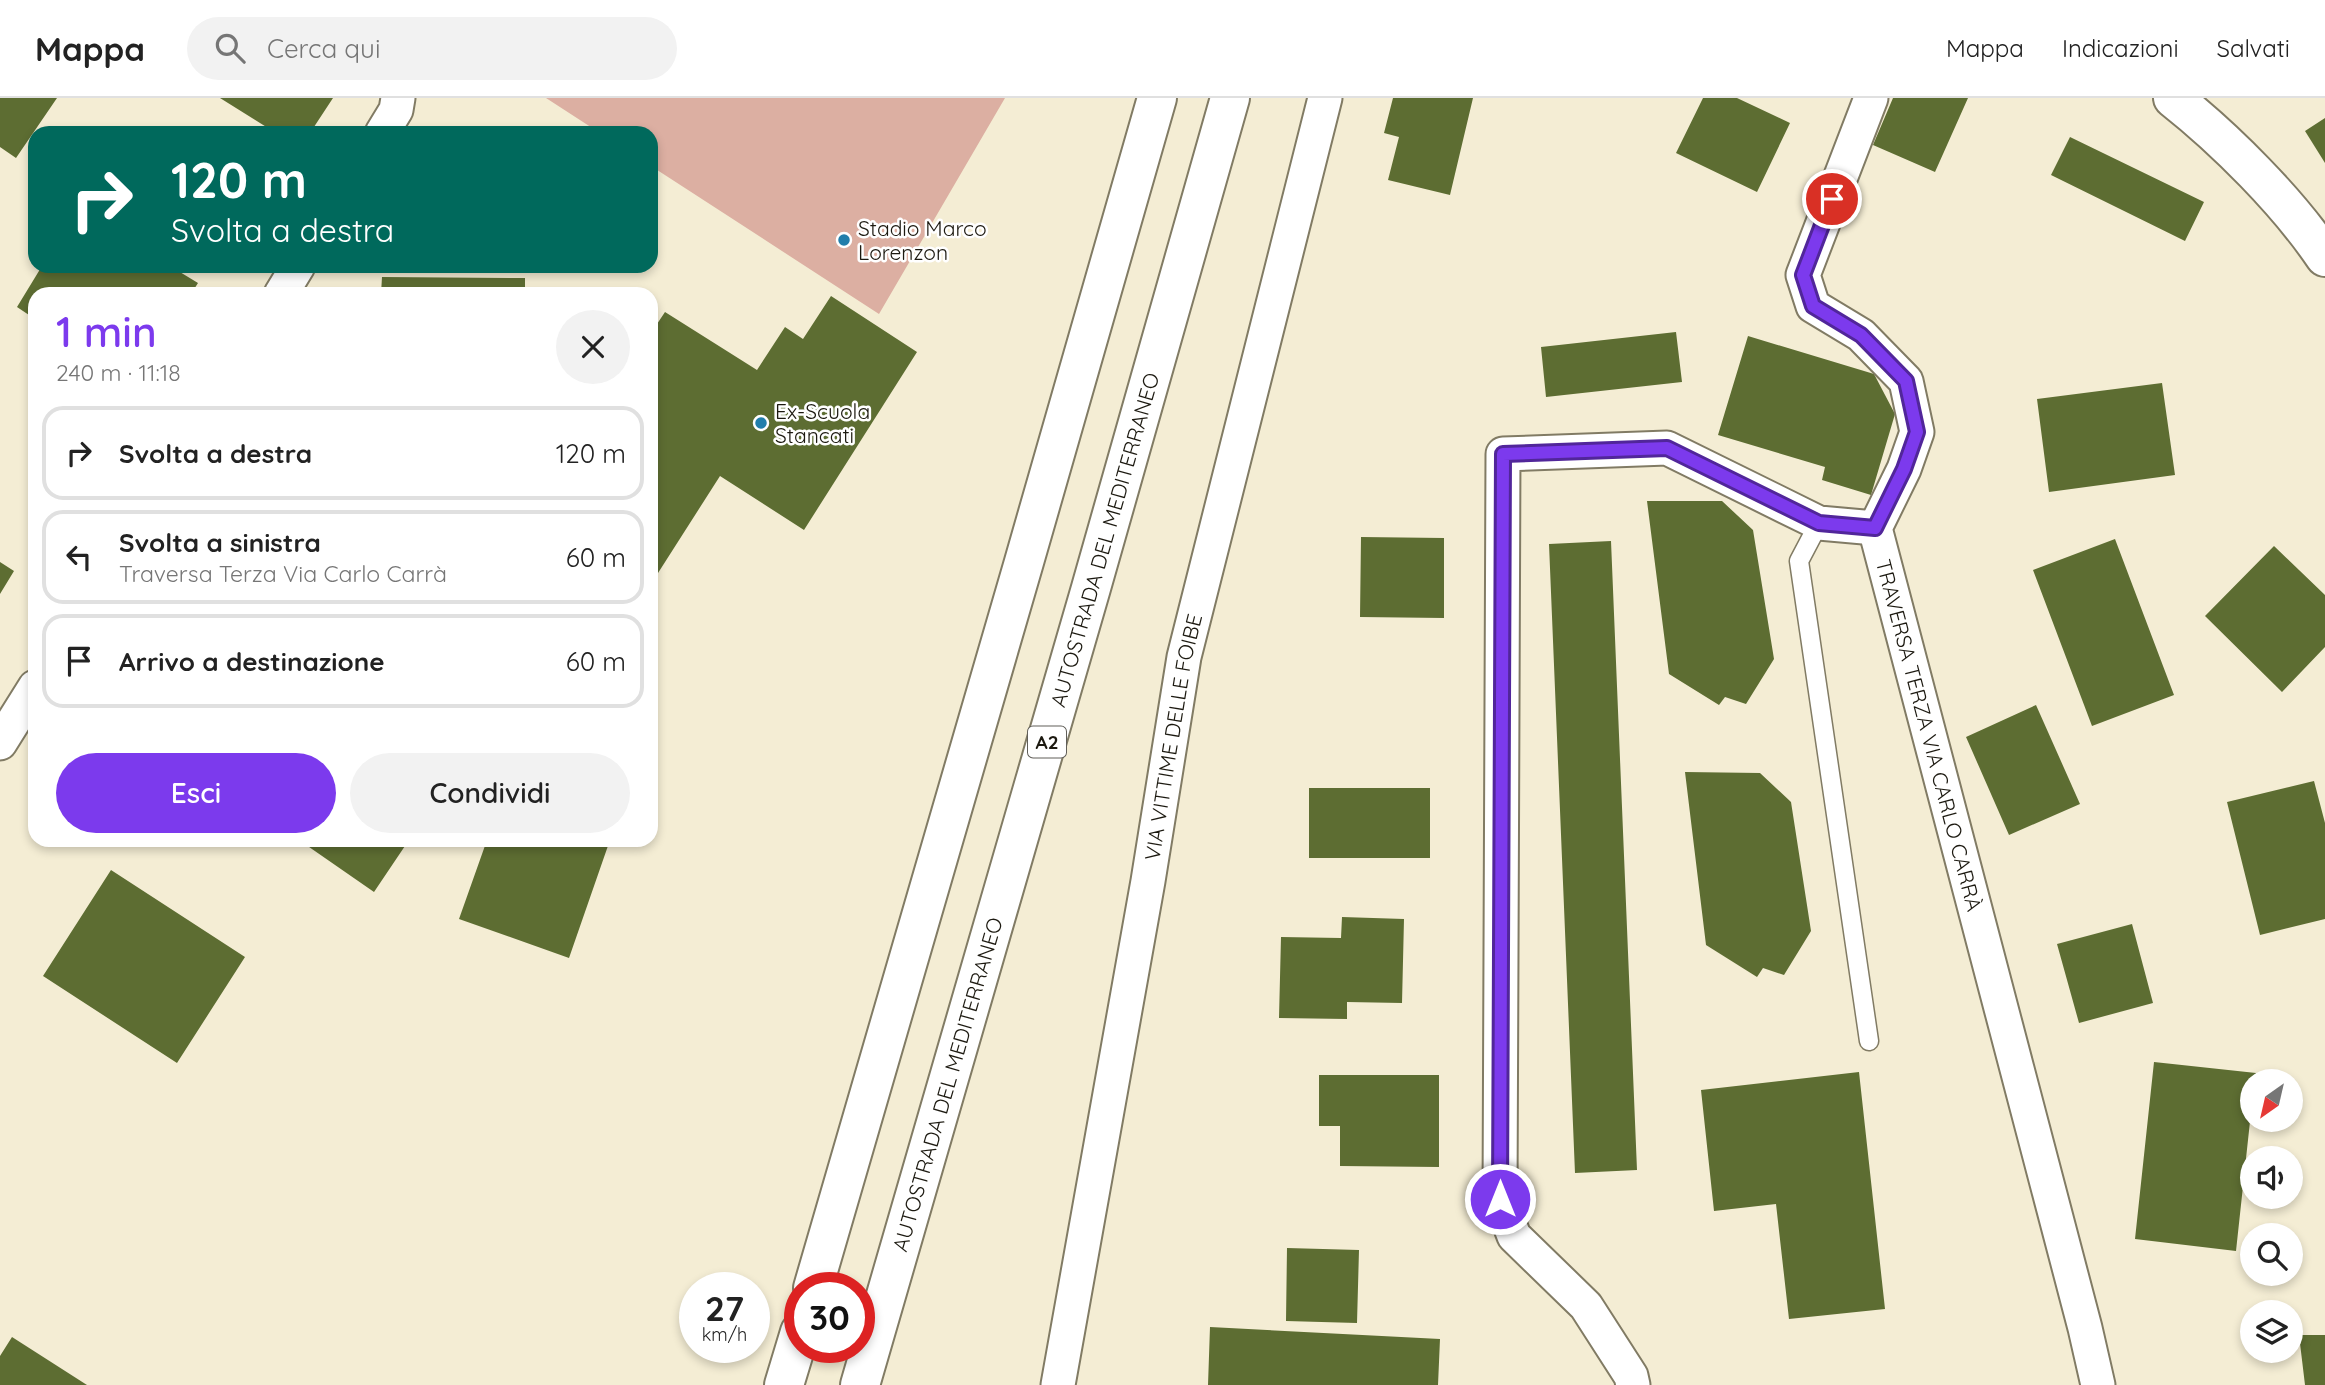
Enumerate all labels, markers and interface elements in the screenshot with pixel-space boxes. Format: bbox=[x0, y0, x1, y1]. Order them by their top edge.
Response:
search box bbox=[187, 17, 677, 80]
text: Mappa bbox=[35, 28, 145, 69]
icon: search bbox=[211, 29, 249, 67]
text: Cerca qui bbox=[267, 32, 380, 65]
text: Mappa bbox=[1946, 33, 2024, 63]
text: Indicazioni bbox=[2062, 33, 2179, 63]
text: Salvati bbox=[2217, 33, 2290, 63]
text: 120 m bbox=[171, 149, 307, 210]
icon: right bbox=[56, 154, 147, 245]
pin bbox=[1802, 169, 1862, 229]
icon: arrive bbox=[1813, 180, 1851, 218]
text: Svolta a destra bbox=[171, 210, 394, 250]
place label: Stadio Marco Lorenzon bbox=[858, 215, 987, 265]
marker: Stadio Marco Lorenzon bbox=[836, 232, 852, 248]
text: 1 min bbox=[56, 305, 157, 358]
button: close bbox=[556, 310, 630, 384]
text: 240 m · 11:18 bbox=[56, 358, 181, 387]
street label: AUTOSTRADA DEL MEDITERRANEO bbox=[1044, 369, 1164, 710]
place label: Ex-Scuola Stancati bbox=[775, 398, 870, 448]
marker: Ex-Scuola Stancati bbox=[753, 415, 769, 431]
icon: right bbox=[60, 434, 98, 472]
text: Svolta a destra bbox=[119, 437, 312, 470]
text: 120 m bbox=[556, 437, 626, 470]
text: Svolta a sinistra bbox=[119, 526, 321, 559]
icon: left bbox=[60, 538, 98, 576]
text: 60 m bbox=[566, 541, 626, 574]
street label: TRAVERSA TERZA VIA CARLO CARRÀ bbox=[1871, 556, 1988, 914]
text: Traversa Terza Via Carlo Carrà bbox=[119, 559, 447, 588]
street label: VIA VITTIME DELLE FOIBE bbox=[1139, 611, 1207, 862]
icon: arrive bbox=[60, 642, 98, 680]
text: Arrivo a destinazione bbox=[119, 645, 385, 678]
text: 60 m bbox=[566, 645, 626, 678]
road number: A2 bbox=[1028, 726, 1066, 758]
button: Esci bbox=[56, 753, 336, 833]
button: Condividi bbox=[350, 753, 630, 833]
street label: AUTOSTRADA DEL MEDITERRANEO bbox=[886, 914, 1008, 1254]
north arrow bbox=[2240, 1069, 2303, 1132]
map controls bbox=[2240, 1069, 2303, 1363]
button: sound bbox=[2240, 1146, 2303, 1209]
position arrow bbox=[1463, 1162, 1537, 1236]
button: search bbox=[2240, 1223, 2303, 1286]
speed limit sign: 30 bbox=[784, 1272, 875, 1363]
text: 27 bbox=[705, 1286, 744, 1330]
button: layers bbox=[2240, 1300, 2303, 1363]
text: km/h bbox=[702, 1323, 747, 1346]

